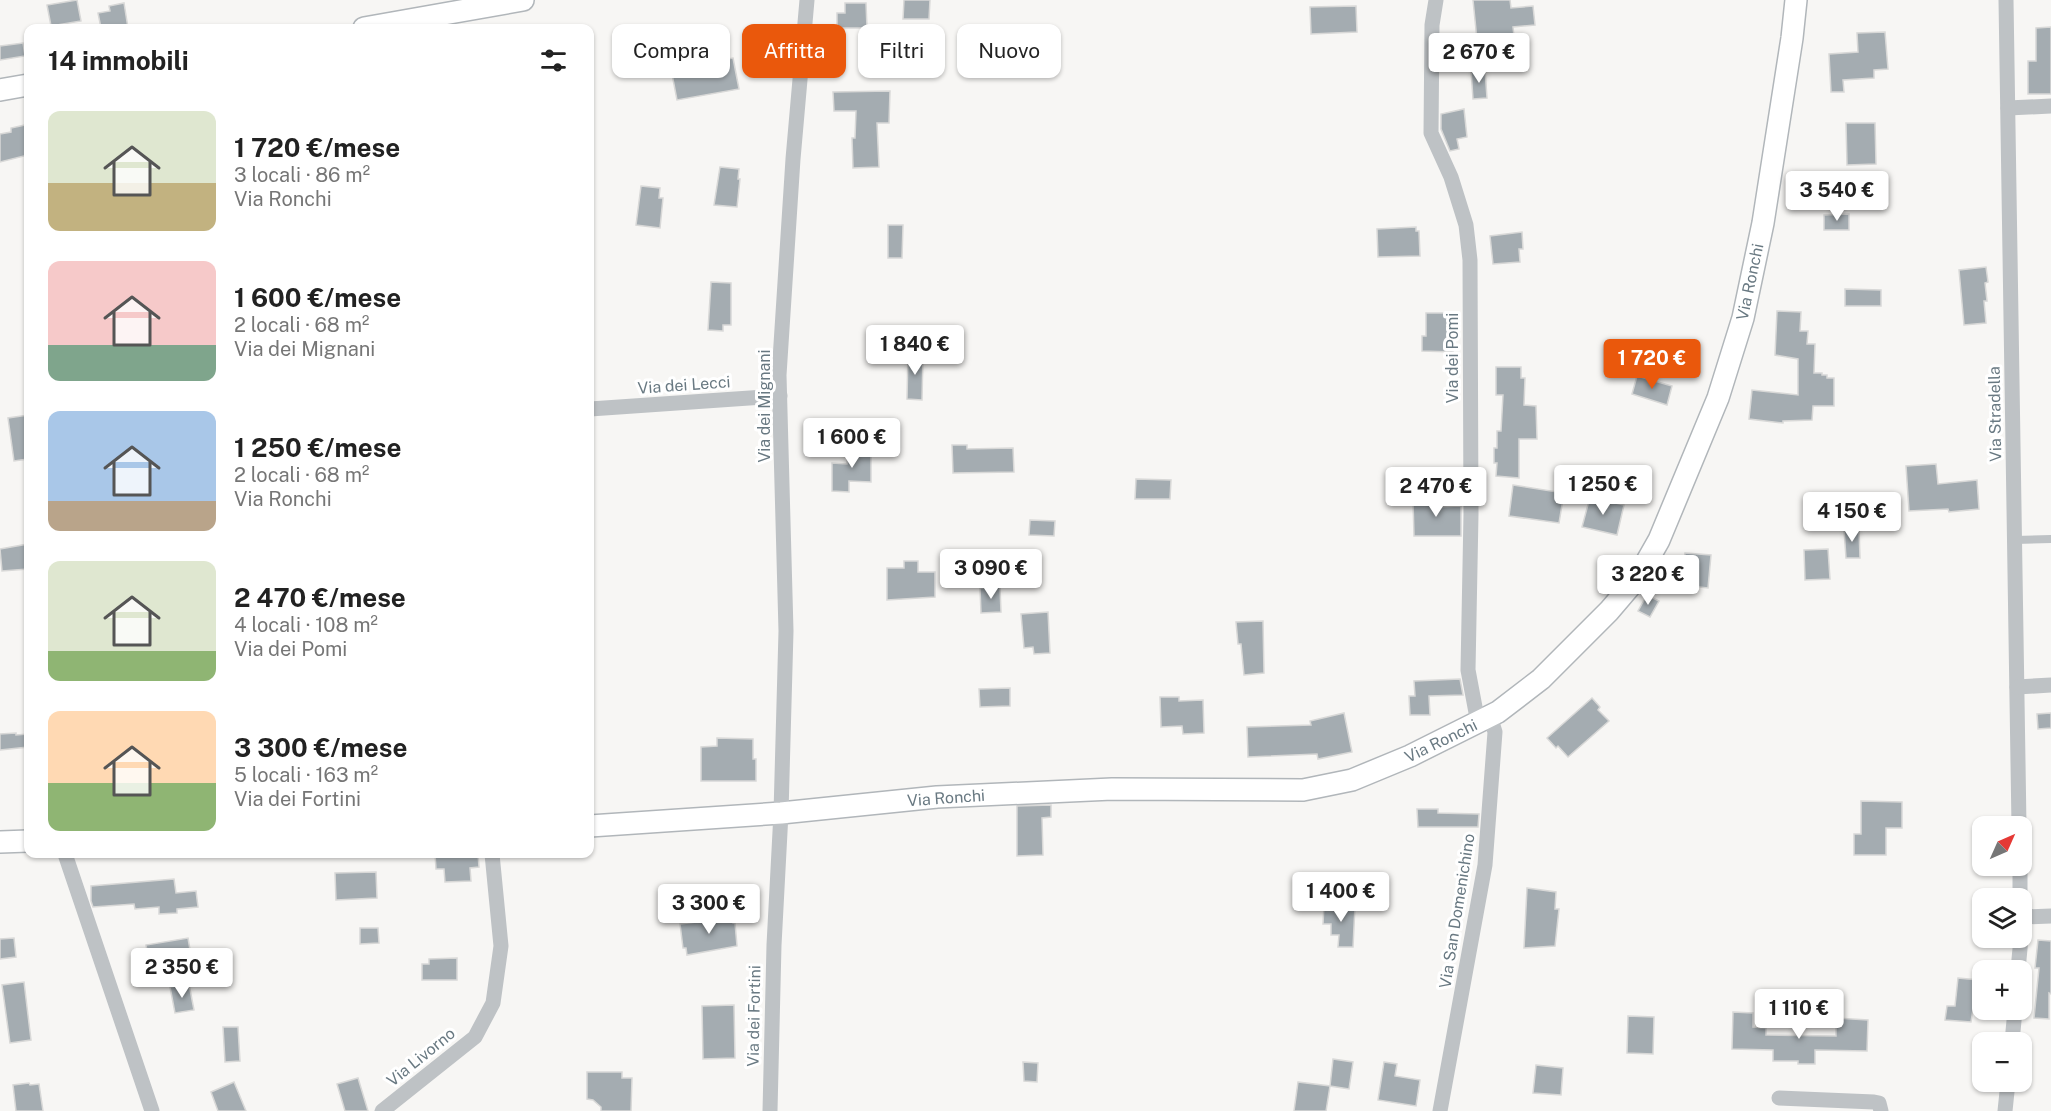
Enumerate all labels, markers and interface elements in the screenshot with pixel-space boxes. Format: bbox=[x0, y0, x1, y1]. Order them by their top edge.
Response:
chip: Compra bbox=[612, 24, 730, 78]
chip: Affitta bbox=[742, 24, 846, 78]
chip: Filtri bbox=[858, 24, 945, 78]
chip: Nuovo bbox=[957, 24, 1061, 78]
pin: 2 670 € bbox=[1424, 33, 1534, 84]
text: 2 670 € bbox=[1443, 40, 1515, 64]
icon: filters bbox=[537, 44, 570, 77]
text: 14 immobili bbox=[48, 45, 189, 76]
text: 1 720 €/mese bbox=[234, 132, 400, 163]
icon: home bbox=[96, 135, 168, 207]
text: 3 locali · 86 m² bbox=[234, 163, 370, 187]
pin: 3 540 € bbox=[1782, 171, 1892, 222]
text: 3 540 € bbox=[1800, 178, 1874, 202]
text: Via Ronchi bbox=[234, 187, 332, 211]
street label: Via Ronchi bbox=[1733, 242, 1767, 322]
text: 1 600 €/mese bbox=[234, 282, 401, 313]
icon: home bbox=[96, 285, 168, 357]
text: 2 locali · 68 m² bbox=[234, 313, 369, 337]
street label: Via dei Pomi bbox=[1443, 313, 1462, 403]
pin: 1 840 € bbox=[860, 325, 970, 376]
text: 1 840 € bbox=[880, 332, 950, 356]
text: Via dei Mignani bbox=[234, 337, 375, 361]
pin: 1 720 € bbox=[1597, 339, 1707, 390]
text: 1 720 € bbox=[1618, 346, 1686, 370]
street label: Via dei Mignani bbox=[755, 349, 774, 463]
street label: Via Stradella bbox=[1985, 366, 2005, 462]
street label: Via dei Lecci bbox=[637, 372, 731, 398]
pin: 1 600 € bbox=[797, 418, 907, 469]
text: 1 600 € bbox=[817, 425, 887, 449]
text: 1 250 €/mese bbox=[234, 432, 401, 463]
icon: home bbox=[96, 435, 168, 507]
text: 2 locali · 68 m² bbox=[234, 463, 369, 487]
pin: 1 250 € bbox=[1548, 465, 1658, 516]
pin: 2 470 € bbox=[1381, 467, 1491, 518]
text: 1 250 € bbox=[1568, 472, 1638, 496]
text: 2 470 € bbox=[1399, 474, 1473, 498]
text: Via Ronchi bbox=[234, 487, 332, 511]
pin: 4 150 € bbox=[1797, 492, 1907, 543]
text: 4 150 € bbox=[1817, 499, 1887, 523]
pin: 3 090 € bbox=[936, 549, 1046, 600]
pin: 3 220 € bbox=[1593, 555, 1703, 606]
text: 3 090 € bbox=[954, 556, 1028, 580]
text: 3 220 € bbox=[1611, 562, 1685, 586]
text: 2 470 €/mese bbox=[234, 582, 406, 613]
icon: home bbox=[96, 585, 168, 657]
text: 4 locali · 108 m² bbox=[234, 613, 378, 637]
text: Via dei Pomi bbox=[234, 637, 347, 661]
street label: Via Ronchi bbox=[1402, 715, 1480, 767]
text: 3 300 €/mese bbox=[234, 732, 407, 763]
icon: home bbox=[96, 735, 168, 807]
text: 5 locali · 163 m² bbox=[234, 763, 378, 787]
street label: Via Ronchi bbox=[906, 786, 986, 810]
text: Via dei Fortini bbox=[234, 787, 361, 811]
north arrow bbox=[1972, 816, 2032, 876]
map controls bbox=[1972, 816, 2032, 1092]
street label: Via San Domenichino bbox=[1435, 832, 1479, 990]
pin: 1 400 € bbox=[1286, 872, 1396, 923]
text: 1 400 € bbox=[1306, 879, 1376, 903]
pin: 3 300 € bbox=[654, 884, 764, 935]
button: layers bbox=[1972, 888, 2032, 948]
text: 3 300 € bbox=[672, 891, 746, 915]
pin: 2 350 € bbox=[127, 948, 237, 999]
text: 2 350 € bbox=[145, 955, 219, 979]
button: + bbox=[1972, 960, 2032, 1020]
street label: Via dei Fortini bbox=[744, 965, 764, 1067]
pin: 1 110 € bbox=[1744, 989, 1854, 1040]
text: 1 110 € bbox=[1769, 996, 1829, 1020]
street label: Via Livorno bbox=[383, 1024, 459, 1090]
button: − bbox=[1972, 1032, 2032, 1092]

